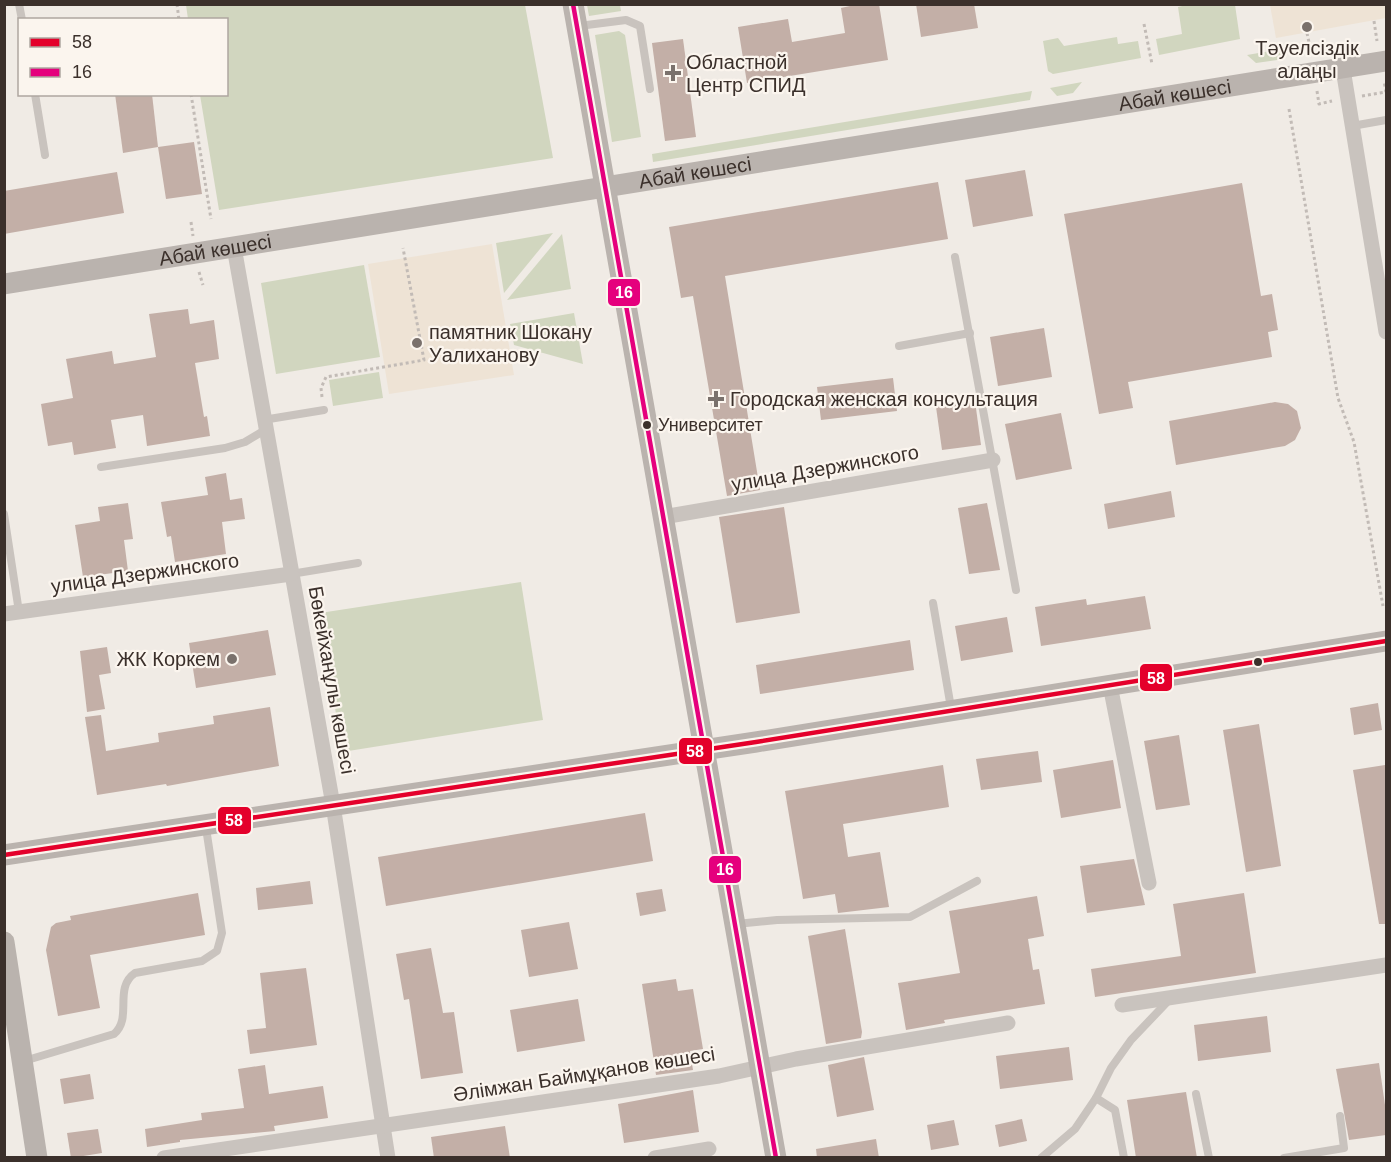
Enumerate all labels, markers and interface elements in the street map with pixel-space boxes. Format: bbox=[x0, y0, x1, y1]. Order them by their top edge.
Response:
legend bbox=[18, 18, 228, 96]
marker: Тәуелсіздік алаңы bbox=[1300, 20, 1314, 34]
text: 58 bbox=[72, 32, 92, 52]
place label: Тәуелсіздік алаңы bbox=[1255, 37, 1359, 82]
place label: Областной Центр СПИД bbox=[686, 51, 806, 96]
text: 16 bbox=[72, 62, 92, 82]
marker: Областной Центр СПИД bbox=[664, 64, 682, 82]
street label: Абай көшесі bbox=[1117, 75, 1233, 115]
street label: Абай көшесі bbox=[637, 153, 753, 192]
street label: Абай көшесі bbox=[157, 230, 273, 270]
line badge: 16 bbox=[607, 278, 641, 307]
text: 16 bbox=[615, 284, 633, 301]
place label: памятник Шокану Уалиханову bbox=[429, 321, 592, 366]
marker: памятник Шокану Уалиханову bbox=[410, 336, 424, 350]
place label: Городская женская консультация bbox=[730, 388, 1038, 410]
marker: Городская женская консультация bbox=[707, 390, 725, 408]
place label: Университет bbox=[658, 415, 763, 435]
marker: Университет bbox=[641, 419, 653, 431]
street label: улица Дзержинского bbox=[730, 441, 920, 495]
street label: улица Дзержинского bbox=[50, 549, 240, 597]
street label: Бөкейханұлы көшесі bbox=[305, 584, 359, 776]
place label: ЖК Коркем bbox=[117, 648, 220, 670]
marker: ЖК Коркем bbox=[225, 652, 239, 666]
unlabelled marker bbox=[1252, 656, 1264, 668]
line badge: 58 bbox=[1139, 663, 1173, 692]
text: 58 bbox=[1147, 670, 1165, 687]
line badge: 58 bbox=[678, 737, 713, 765]
text: 58 bbox=[686, 743, 704, 760]
line badge: 58 bbox=[217, 806, 252, 835]
text: 58 bbox=[225, 812, 243, 829]
line badge: 16 bbox=[708, 855, 742, 884]
text: 16 bbox=[716, 861, 734, 878]
street label: Әлімжан Баймұқанов көшесі bbox=[451, 1042, 717, 1106]

